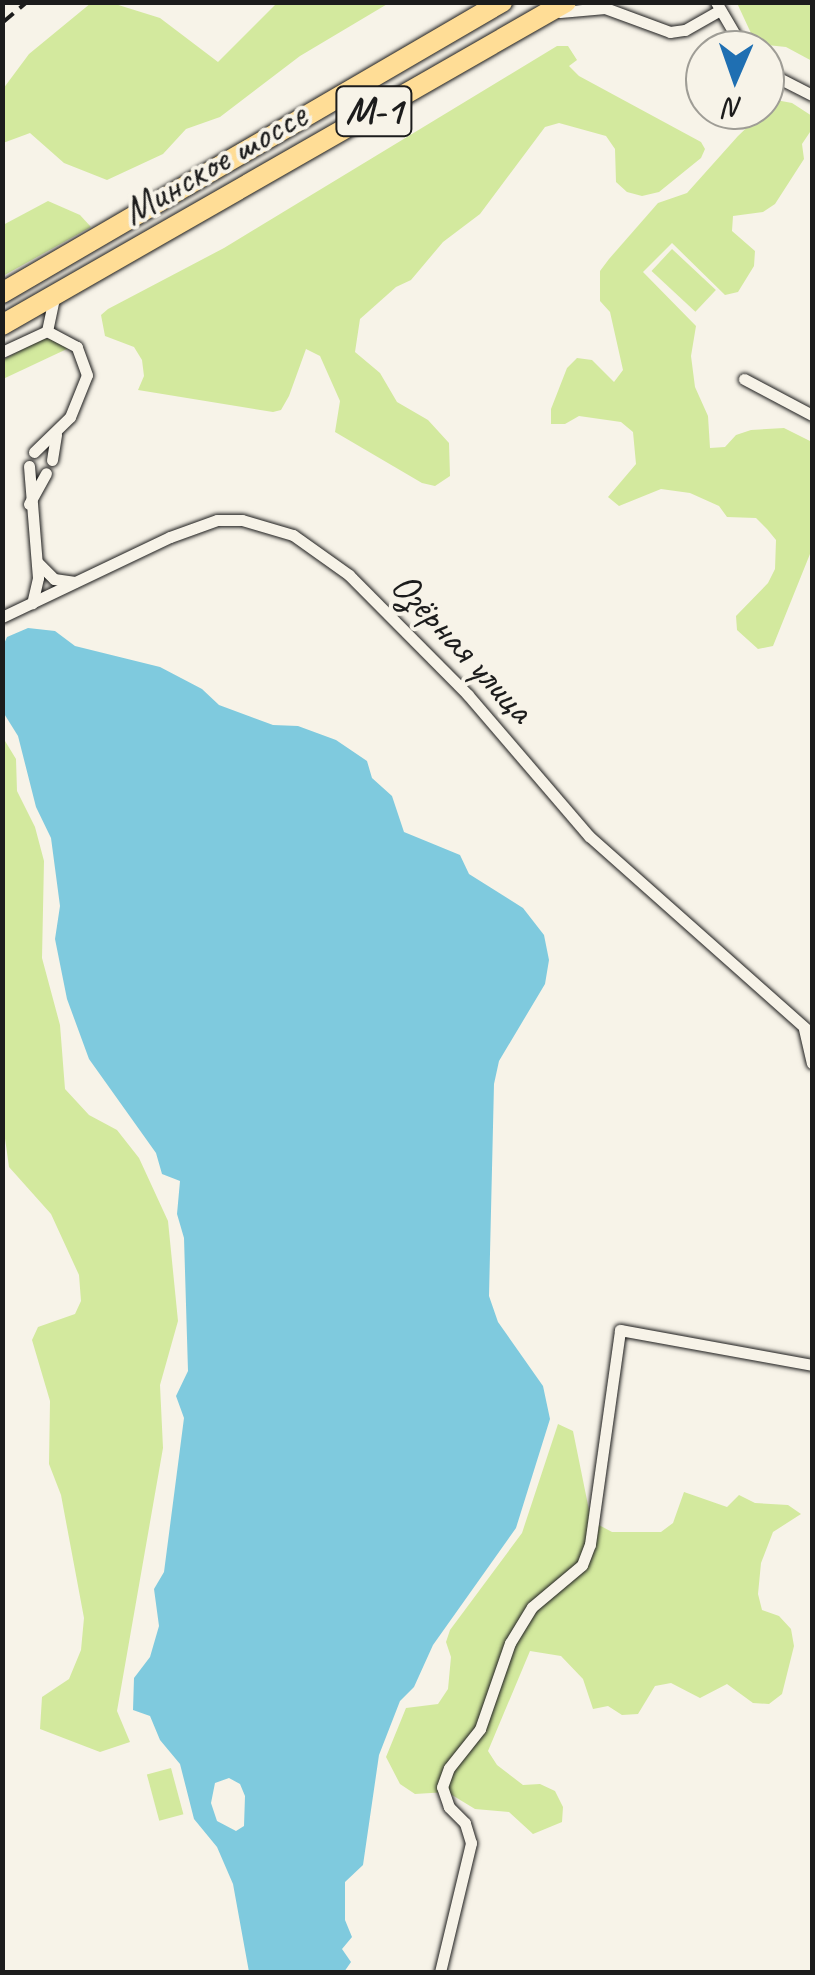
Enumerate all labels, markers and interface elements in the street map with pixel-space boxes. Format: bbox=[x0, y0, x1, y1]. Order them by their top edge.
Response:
north arrow bbox=[685, 30, 785, 130]
road number: М-1 bbox=[334, 78, 414, 144]
street label: Минское шоссе bbox=[113, 91, 315, 235]
text: N bbox=[725, 91, 743, 126]
street label: Озёрная улица bbox=[380, 561, 546, 733]

